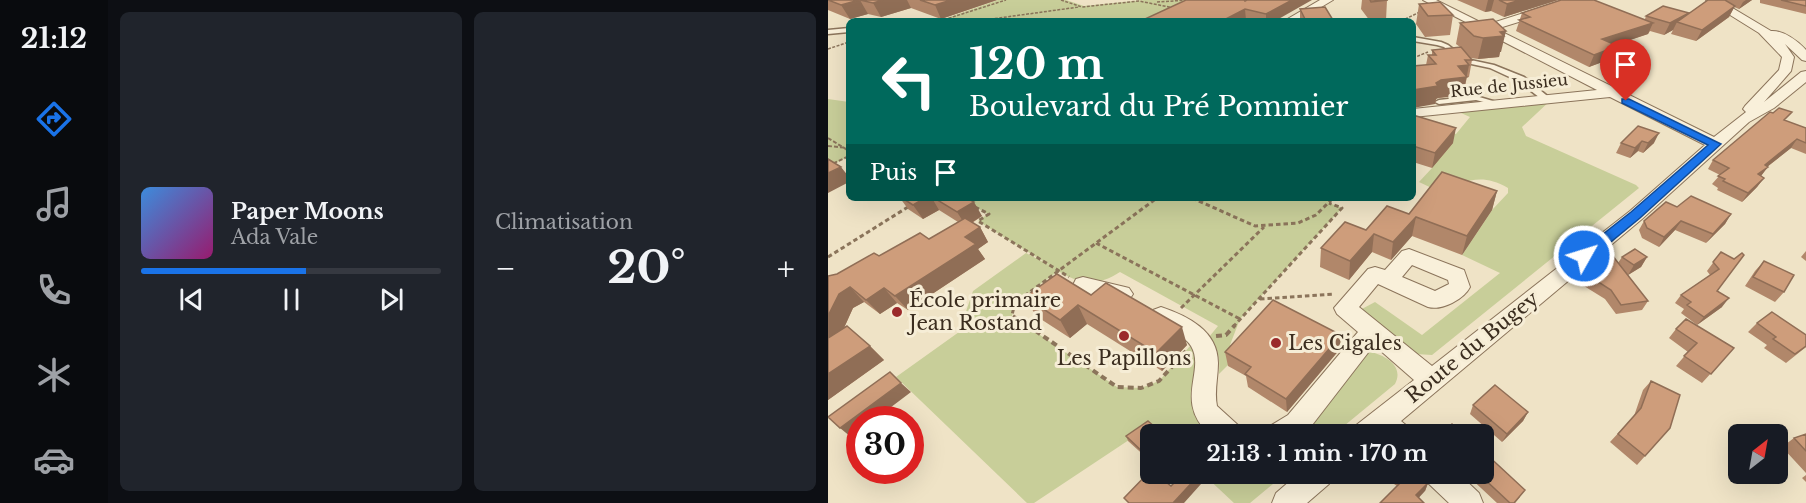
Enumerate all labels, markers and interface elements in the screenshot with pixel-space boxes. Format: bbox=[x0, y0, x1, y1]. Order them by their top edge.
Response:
text: 21:12 bbox=[21, 22, 87, 55]
text: 120 m bbox=[969, 38, 1104, 90]
pin bbox=[1600, 39, 1651, 101]
icon: left bbox=[870, 42, 948, 120]
icon: arrive bbox=[1609, 48, 1642, 81]
street label: Rue de Jussieu bbox=[1449, 69, 1569, 101]
text: Boulevard du Pré Pommier bbox=[969, 90, 1348, 123]
icon: directions bbox=[33, 98, 75, 140]
icon: arrive bbox=[929, 156, 962, 189]
text: Puis bbox=[870, 159, 917, 186]
icon: music bbox=[33, 183, 75, 225]
text: Paper Moons bbox=[231, 198, 384, 225]
text: Climatisation bbox=[495, 210, 633, 234]
position arrow bbox=[1552, 224, 1616, 288]
text: Ada Vale bbox=[231, 225, 318, 249]
text: 20° bbox=[607, 239, 686, 295]
text: − bbox=[495, 248, 516, 289]
text: + bbox=[777, 248, 795, 289]
icon: phone bbox=[33, 269, 75, 311]
icon: previous bbox=[175, 283, 208, 316]
icon: pause bbox=[275, 283, 308, 316]
icon: next bbox=[375, 283, 408, 316]
street label: Route du Bugey bbox=[1401, 286, 1543, 408]
place label: École primaire Jean Rostand bbox=[906, 287, 1061, 335]
marker: École primaire Jean Rostand bbox=[890, 305, 904, 319]
marker: Les Papillons bbox=[1117, 329, 1131, 343]
place label: Les Cigales bbox=[1288, 331, 1402, 355]
marker: Les Cigales bbox=[1269, 336, 1283, 350]
place label: Les Papillons bbox=[1057, 346, 1191, 370]
icon: climate bbox=[33, 354, 75, 396]
speed limit sign: 30 bbox=[846, 406, 924, 484]
north arrow bbox=[1728, 424, 1788, 484]
map controls bbox=[1728, 424, 1788, 484]
icon: car bbox=[33, 439, 75, 481]
text: 21:13 · 1 min · 170 m bbox=[1207, 440, 1428, 467]

